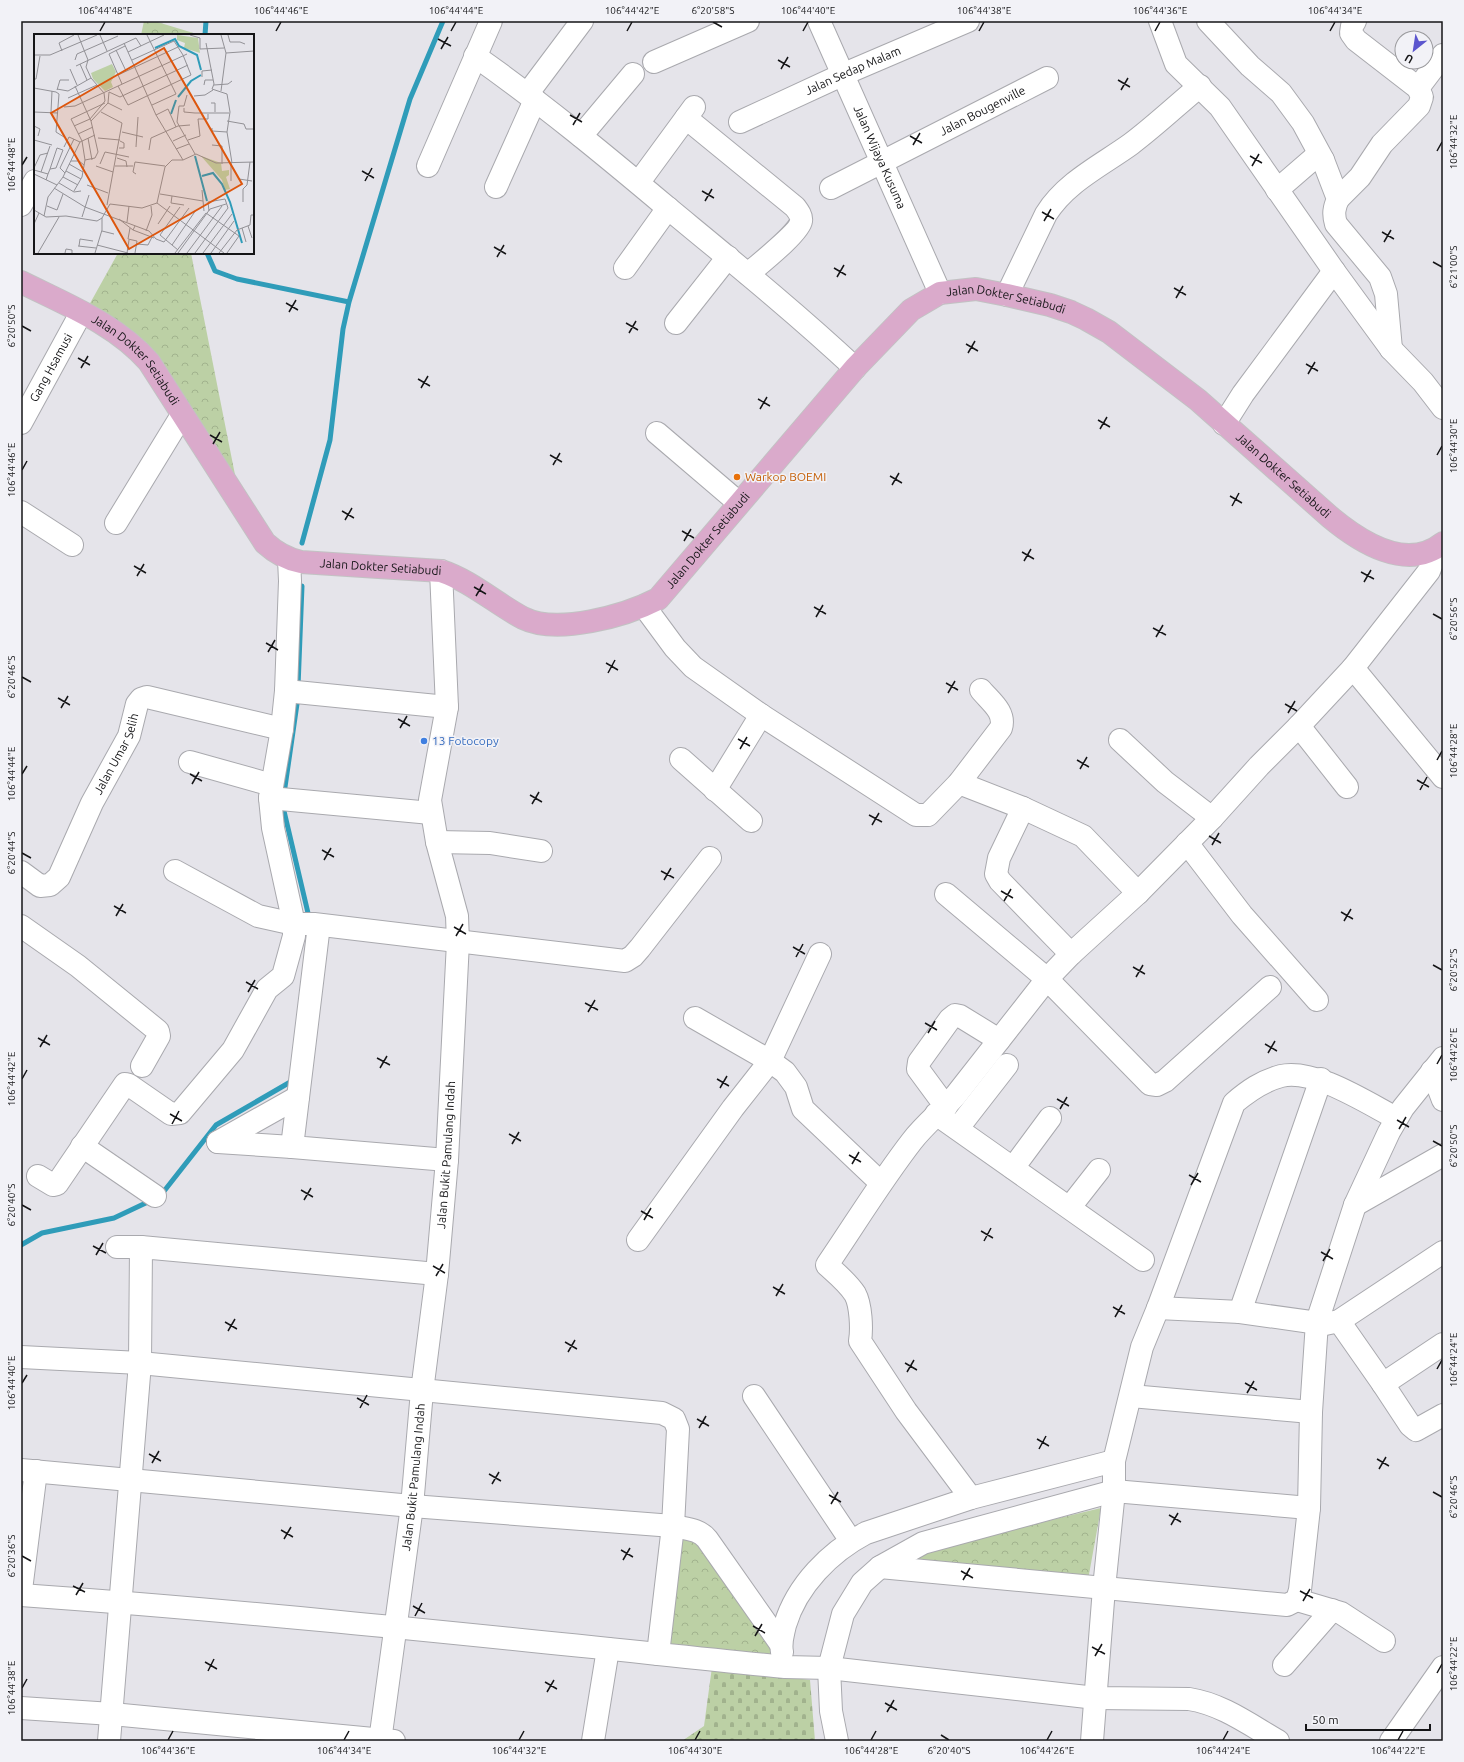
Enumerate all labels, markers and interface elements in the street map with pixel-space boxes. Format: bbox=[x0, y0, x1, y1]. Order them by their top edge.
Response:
text: 106°44'48"E bbox=[78, 5, 133, 16]
text: 106°44'46"E bbox=[254, 5, 309, 16]
text: 106°44'44"E bbox=[429, 5, 484, 16]
text: 106°44'42"E bbox=[605, 5, 660, 16]
text: 6°20'58"S bbox=[691, 5, 735, 16]
text: 106°44'40"E bbox=[781, 5, 836, 16]
text: 106°44'38"E bbox=[957, 5, 1012, 16]
text: 106°44'36"E bbox=[1133, 5, 1188, 16]
text: 106°44'34"E bbox=[1308, 5, 1363, 16]
north arrow bbox=[1394, 30, 1434, 70]
inset map bbox=[34, 34, 254, 254]
street label: Jalan Sedap Malam bbox=[803, 44, 903, 97]
text: U bbox=[1403, 52, 1415, 66]
street label: Jalan Bougenville bbox=[937, 83, 1027, 138]
street label: Jalan Wijaya Kusuma bbox=[851, 103, 909, 211]
text: 106°44'32"E bbox=[1448, 114, 1459, 169]
text: 106°44'48"E bbox=[6, 137, 17, 192]
text: 6°21'00"S bbox=[1448, 245, 1459, 289]
street label: Jalan Dokter Setiabudi bbox=[945, 282, 1067, 316]
text: 6°20'50"S bbox=[6, 304, 17, 348]
street label: Jalan Dokter Setiabudi bbox=[90, 312, 182, 407]
street label: Gang Hsamusi bbox=[27, 331, 75, 404]
text: 106°44'30"E bbox=[1448, 418, 1459, 473]
street label: Jalan Dokter Setiabudi bbox=[1234, 430, 1334, 521]
text: 106°44'46"E bbox=[6, 442, 17, 497]
place label: Warkop BOEMI bbox=[745, 470, 826, 483]
marker: Warkop BOEMI bbox=[732, 472, 742, 482]
street label: Jalan Dokter Setiabudi bbox=[663, 490, 752, 591]
street label: Jalan Dokter Setiabudi bbox=[319, 556, 442, 577]
text: 6°20'56"S bbox=[1448, 597, 1459, 641]
text: 6°20'46"S bbox=[6, 655, 17, 699]
street label: Jalan Umar Selih bbox=[91, 712, 140, 796]
text: 106°44'28"E bbox=[1448, 723, 1459, 778]
place label: 13 Fotocopy bbox=[432, 734, 499, 747]
marker: 13 Fotocopy bbox=[419, 736, 429, 746]
text: 106°44'44"E bbox=[6, 746, 17, 801]
text: 6°20'44"S bbox=[6, 831, 17, 875]
text: 6°20'52"S bbox=[1448, 948, 1459, 992]
text: 106°44'26"E bbox=[1448, 1027, 1459, 1082]
text: 106°44'42"E bbox=[6, 1051, 17, 1106]
street label: Jalan Bukit Pamulang Indah bbox=[434, 1081, 457, 1229]
text: 6°20'50"S bbox=[1448, 1124, 1459, 1168]
text: 6°20'40"S bbox=[6, 1183, 17, 1227]
text: 106°44'24"E bbox=[1448, 1332, 1459, 1387]
text: 106°44'40"E bbox=[6, 1355, 17, 1410]
street label: Jalan Bukit Pamulang Indah bbox=[399, 1403, 427, 1552]
text: 6°20'46"S bbox=[1448, 1475, 1459, 1519]
text: 6°20'36"S bbox=[6, 1534, 17, 1578]
text: 106°44'22"E bbox=[1448, 1636, 1459, 1691]
text: 106°44'38"E bbox=[6, 1660, 17, 1715]
scale bar bbox=[1306, 1706, 1430, 1732]
text: 50 m bbox=[1312, 1713, 1339, 1726]
text: 106°44'36"E bbox=[141, 1745, 196, 1756]
text: 106°44'34"E bbox=[317, 1745, 372, 1756]
text: 106°44'32"E bbox=[492, 1745, 547, 1756]
text: 106°44'30"E bbox=[668, 1745, 723, 1756]
text: 106°44'28"E bbox=[844, 1745, 899, 1756]
text: 6°20'40"S bbox=[927, 1745, 971, 1756]
text: 106°44'26"E bbox=[1020, 1745, 1075, 1756]
text: 106°44'24"E bbox=[1196, 1745, 1251, 1756]
text: 106°44'22"E bbox=[1371, 1745, 1426, 1756]

